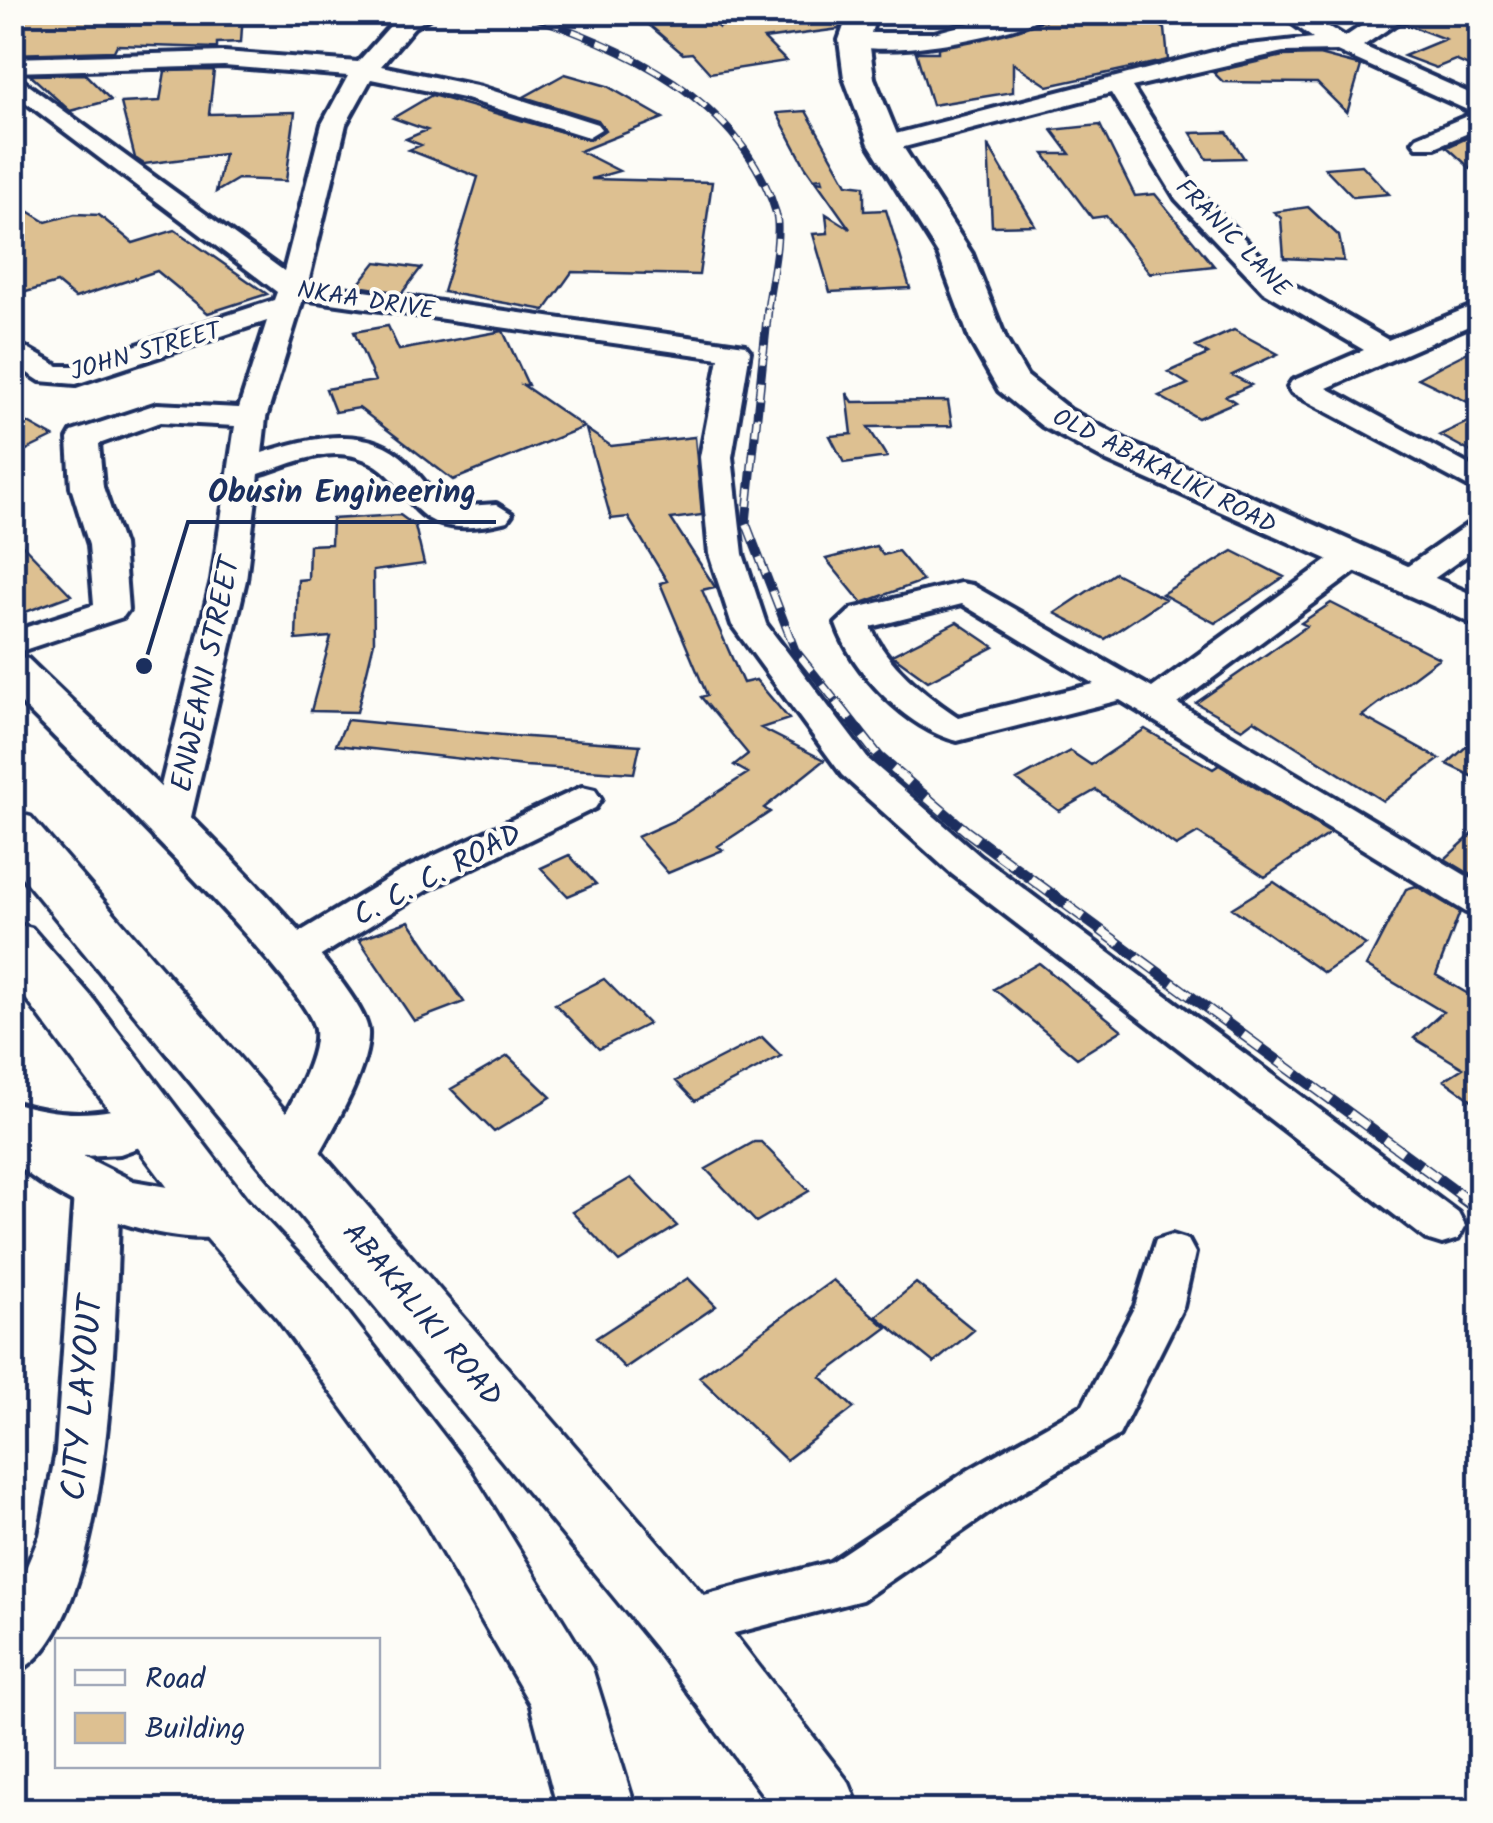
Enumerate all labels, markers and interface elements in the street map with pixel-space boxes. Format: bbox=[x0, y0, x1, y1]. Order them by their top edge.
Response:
street label: FRANIC LANE bbox=[1165, 169, 1301, 308]
street label: NKAA DRIVE bbox=[294, 270, 439, 332]
street label: JOHN STREET bbox=[66, 311, 228, 392]
street label: OLD ABAKALIKI ROAD bbox=[1045, 398, 1283, 546]
callout: Obusin Engineering bbox=[188, 460, 496, 522]
text: Obusin Engineering bbox=[208, 468, 476, 519]
street label: ENWEANI STREET bbox=[159, 549, 256, 796]
street label: C. C. C. ROAD bbox=[345, 811, 531, 940]
street label: ABAKALIKI ROAD bbox=[329, 1212, 514, 1419]
street label: CITY LAYOUT bbox=[47, 1290, 121, 1503]
legend bbox=[55, 1638, 380, 1768]
text: Road bbox=[145, 1656, 206, 1704]
text: Building bbox=[145, 1706, 245, 1754]

